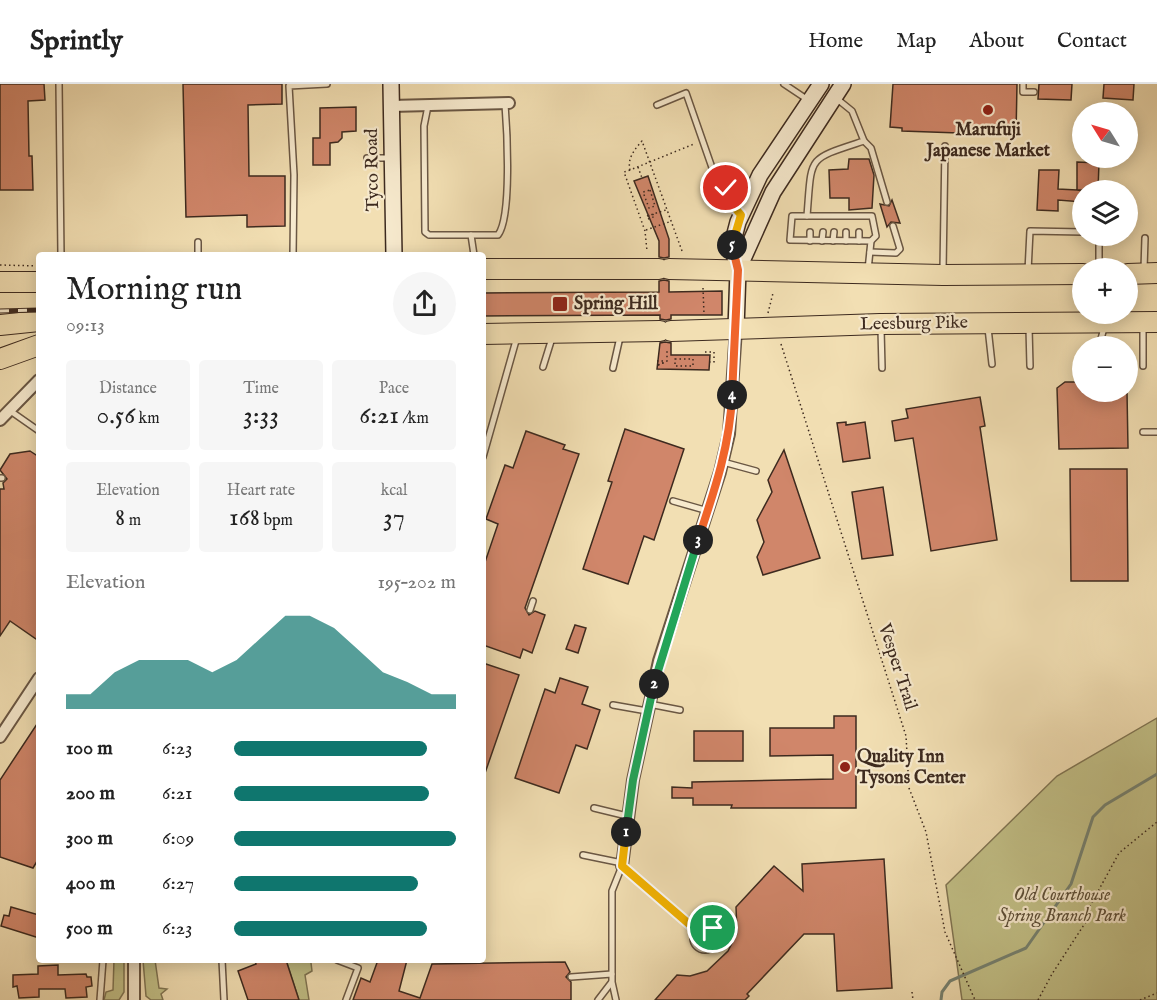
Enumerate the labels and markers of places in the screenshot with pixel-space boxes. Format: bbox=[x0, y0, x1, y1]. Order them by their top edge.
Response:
marker: Marufuji Japanese Market bbox=[981, 103, 995, 117]
place label: Marufuji Japanese Market bbox=[924, 119, 1051, 163]
pin bbox=[700, 162, 751, 213]
pin: 5 bbox=[717, 230, 747, 260]
place label: Spring Hill bbox=[574, 293, 659, 316]
marker: Spring Hill bbox=[551, 295, 569, 313]
pin: 4 bbox=[717, 380, 747, 410]
pin: 3 bbox=[683, 525, 713, 555]
pin: 2 bbox=[639, 669, 669, 699]
place label: Quality Inn Tysons Center bbox=[856, 746, 966, 790]
marker: Quality Inn Tysons Center bbox=[838, 760, 852, 774]
pin: 1 bbox=[611, 817, 641, 847]
pin bbox=[687, 902, 738, 953]

